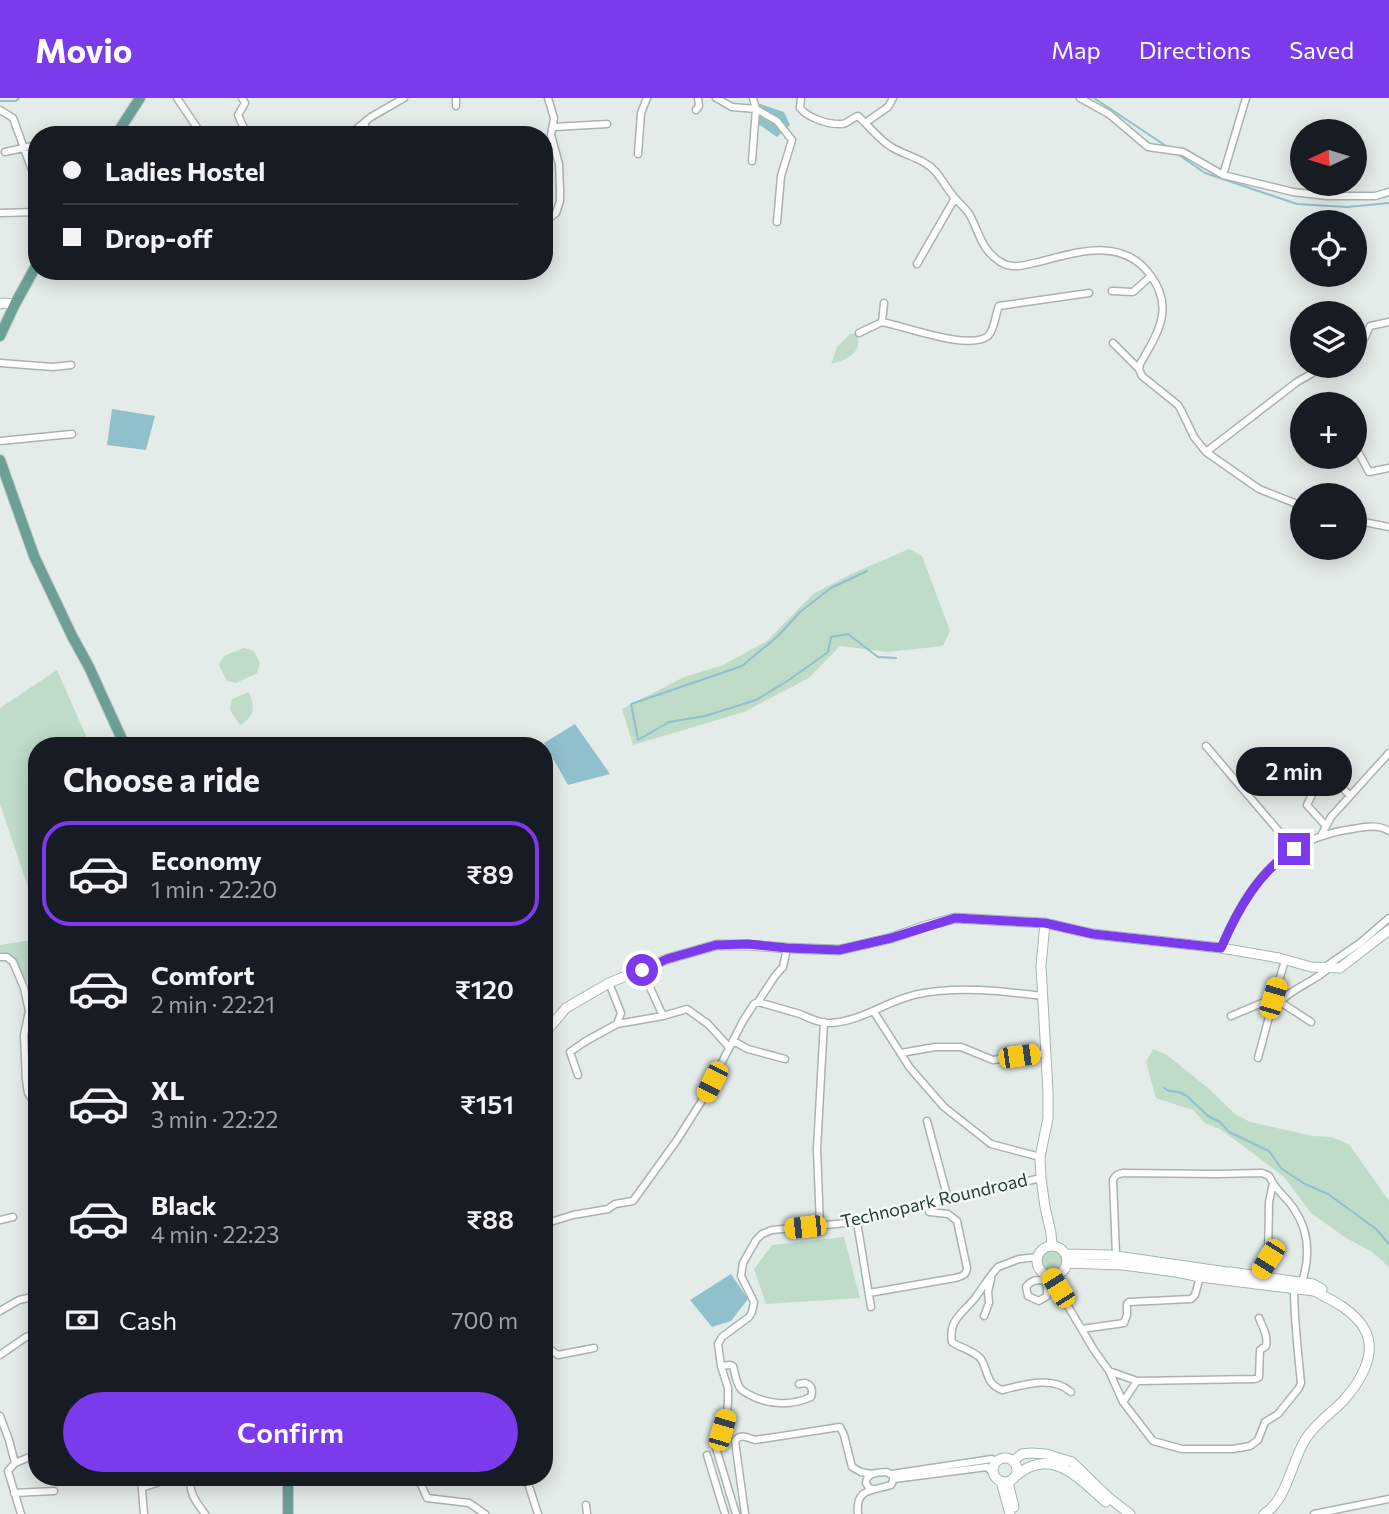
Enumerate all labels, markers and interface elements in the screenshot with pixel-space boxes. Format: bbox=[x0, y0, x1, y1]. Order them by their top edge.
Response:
text: Movio bbox=[35, 29, 132, 70]
text: Map bbox=[1051, 35, 1101, 64]
text: Directions bbox=[1139, 35, 1251, 64]
text: Saved bbox=[1289, 35, 1354, 64]
north arrow bbox=[1290, 119, 1367, 196]
map controls bbox=[1290, 119, 1367, 560]
text: Ladies Hostel bbox=[105, 155, 265, 186]
button: locate bbox=[1290, 210, 1367, 287]
text: Drop-off bbox=[105, 222, 212, 253]
button: layers bbox=[1290, 301, 1367, 378]
button: + bbox=[1290, 392, 1367, 469]
button: − bbox=[1290, 483, 1367, 560]
callout: 2 min bbox=[1236, 748, 1352, 796]
text: 2 min bbox=[1266, 757, 1322, 785]
text: Choose a ride bbox=[63, 759, 260, 799]
route end bbox=[1278, 833, 1310, 865]
icon: car bbox=[67, 842, 130, 905]
text: Economy bbox=[151, 844, 262, 875]
text: ₹89 bbox=[466, 858, 514, 889]
text: 1 min · 22:20 bbox=[151, 875, 277, 903]
route start bbox=[626, 954, 658, 986]
icon: car bbox=[67, 957, 130, 1020]
text: Comfort bbox=[151, 959, 254, 990]
text: ₹120 bbox=[455, 973, 514, 1004]
car bbox=[1258, 975, 1289, 1021]
text: 2 min · 22:21 bbox=[151, 990, 275, 1018]
car bbox=[997, 1043, 1042, 1069]
car bbox=[694, 1059, 731, 1105]
icon: car bbox=[67, 1072, 130, 1135]
text: XL bbox=[151, 1074, 185, 1105]
text: ₹151 bbox=[460, 1088, 514, 1119]
text: 3 min · 22:22 bbox=[151, 1105, 278, 1133]
street label: Technopark Roundroad bbox=[838, 1168, 1029, 1232]
icon: car bbox=[67, 1187, 130, 1250]
text: Black bbox=[151, 1189, 217, 1220]
text: ₹88 bbox=[466, 1203, 514, 1234]
car bbox=[784, 1214, 827, 1240]
text: 4 min · 22:23 bbox=[151, 1220, 279, 1248]
car bbox=[1248, 1236, 1289, 1282]
car bbox=[1038, 1265, 1079, 1311]
icon: cash bbox=[63, 1301, 101, 1339]
text: Cash bbox=[119, 1304, 177, 1335]
text: 700 m bbox=[451, 1306, 518, 1334]
button: Confirm bbox=[63, 1392, 518, 1472]
car bbox=[707, 1407, 738, 1453]

